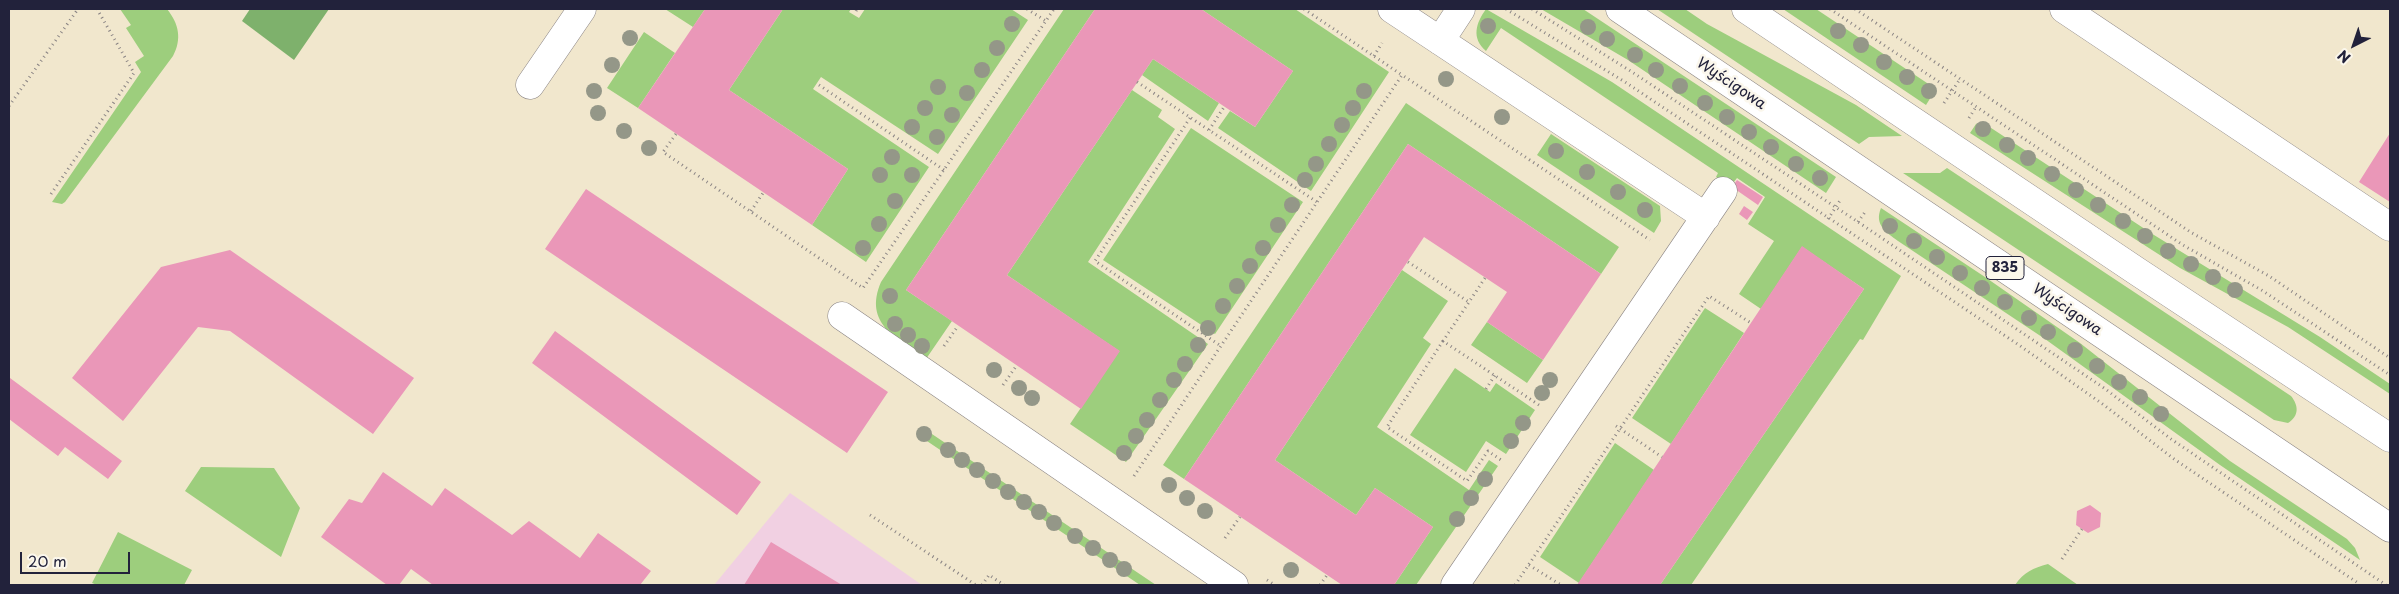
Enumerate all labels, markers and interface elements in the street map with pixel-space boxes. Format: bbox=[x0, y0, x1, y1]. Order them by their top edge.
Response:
north arrow bbox=[2329, 20, 2379, 70]
text: N bbox=[2333, 45, 2355, 68]
street label: Wyścigowa bbox=[1693, 54, 1769, 114]
road number: 835 bbox=[1986, 256, 2024, 280]
street label: Wyścigowa bbox=[2029, 280, 2105, 340]
scale bar bbox=[22, 542, 132, 574]
text: 20 m bbox=[28, 549, 67, 572]

